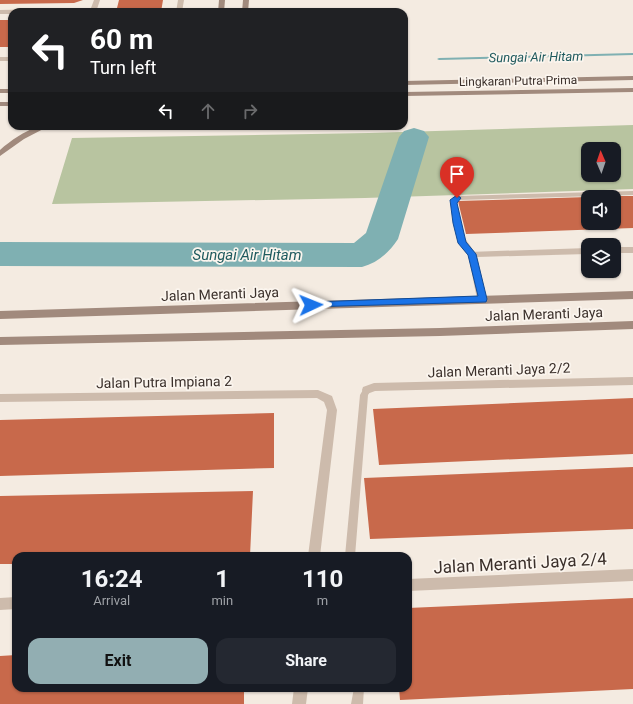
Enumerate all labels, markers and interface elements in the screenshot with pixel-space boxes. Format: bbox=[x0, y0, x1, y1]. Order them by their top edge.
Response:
text: 60 m bbox=[90, 23, 153, 56]
icon: left bbox=[24, 24, 76, 76]
water label: Sungai Air Hitam bbox=[489, 49, 583, 65]
text: Turn left bbox=[90, 57, 156, 78]
street label: Lingkaran Putra Prima bbox=[459, 73, 577, 89]
icon: left bbox=[155, 100, 177, 122]
icon: ahead bbox=[197, 100, 219, 122]
icon: right bbox=[239, 100, 261, 122]
north arrow bbox=[581, 142, 621, 182]
map controls bbox=[581, 142, 621, 278]
pin bbox=[440, 157, 474, 198]
icon: arrive bbox=[446, 163, 468, 185]
button: sound bbox=[581, 190, 621, 230]
button: layers bbox=[581, 238, 621, 278]
water label: Sungai Air Hitam bbox=[192, 246, 302, 264]
street label: Jalan Meranti Jaya bbox=[161, 284, 279, 304]
position arrow bbox=[290, 284, 332, 326]
street label: Jalan Meranti Jaya bbox=[485, 304, 603, 324]
street label: Jalan Meranti Jaya 2/2 bbox=[427, 360, 571, 380]
street label: Jalan Putra Impiana 2 bbox=[96, 373, 232, 391]
street label: Jalan Meranti Jaya 2/4 bbox=[433, 548, 608, 578]
text: 16:24 bbox=[81, 565, 143, 593]
text: 1 bbox=[215, 565, 229, 593]
text: 110 bbox=[302, 565, 343, 593]
text: Arrival bbox=[93, 593, 130, 608]
text: min bbox=[211, 593, 233, 608]
text: m bbox=[317, 593, 328, 608]
button: Exit bbox=[28, 638, 208, 684]
button: Share bbox=[216, 638, 396, 684]

